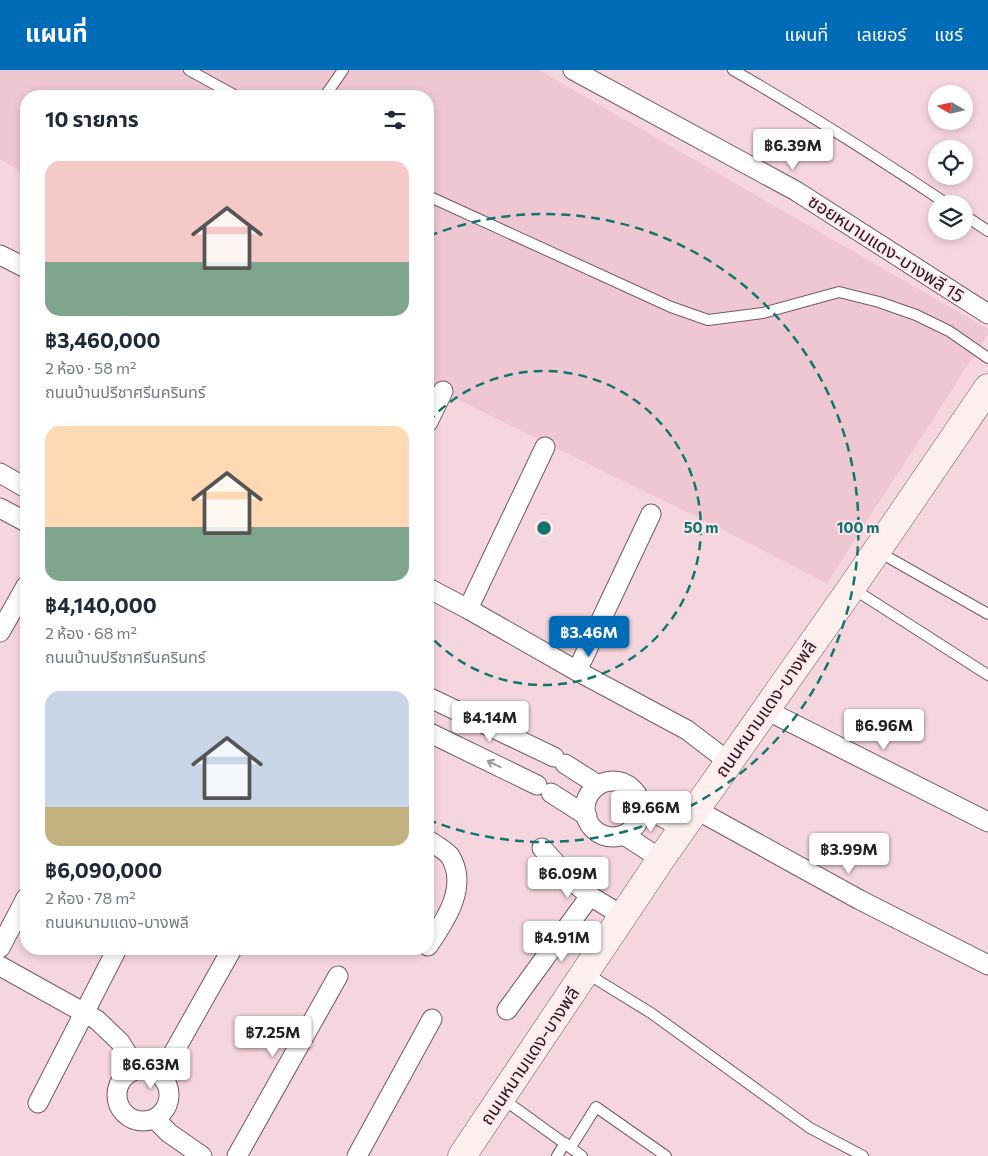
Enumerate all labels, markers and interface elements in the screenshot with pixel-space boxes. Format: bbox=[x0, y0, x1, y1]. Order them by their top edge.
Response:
text: แผนที่ bbox=[25, 18, 88, 47]
text: แผนที่ bbox=[784, 23, 828, 45]
text: เลเยอร์ bbox=[856, 23, 906, 45]
text: แชร์ bbox=[934, 23, 963, 45]
north arrow bbox=[928, 85, 972, 130]
map controls bbox=[928, 85, 973, 240]
text: 10 รายการ bbox=[45, 106, 139, 131]
icon: filters bbox=[381, 106, 409, 134]
pin: ฿6.39M bbox=[752, 128, 834, 171]
text: ฿6.39M bbox=[764, 135, 822, 154]
button: locate bbox=[928, 140, 973, 185]
street label: ซอยหนามแดง-บางพลี 15 bbox=[804, 190, 969, 307]
icon: home bbox=[182, 193, 272, 283]
button: layers bbox=[928, 195, 973, 240]
text: ฿3,460,000 bbox=[45, 327, 161, 352]
text: 2 ห้อง · 58 m² bbox=[45, 358, 136, 377]
text: ถนนบ้านปรีชาศรีนครินทร์ bbox=[45, 382, 206, 401]
icon: home bbox=[182, 458, 272, 548]
text: 50 m bbox=[684, 518, 718, 536]
text: 100 m bbox=[837, 518, 879, 536]
centre of rings bbox=[535, 519, 553, 537]
text: ฿4,140,000 bbox=[45, 592, 157, 617]
pin: ฿3.46M bbox=[548, 616, 630, 658]
text: ฿3.46M bbox=[560, 622, 618, 641]
text: 2 ห้อง · 68 m² bbox=[45, 623, 137, 642]
street label: ถนนหนามแดง-บางพลี bbox=[710, 636, 821, 781]
text: ถนนบ้านปรีชาศรีนครินทร์ bbox=[45, 647, 206, 666]
pin: ฿4.14M bbox=[449, 700, 531, 743]
text: ฿4.14M bbox=[463, 707, 517, 726]
pin: ฿6.96M bbox=[843, 708, 925, 751]
text: ฿6.96M bbox=[855, 715, 913, 734]
icon: home bbox=[182, 723, 272, 813]
one-way arrow bbox=[486, 759, 501, 769]
pin: ฿9.66M bbox=[610, 790, 692, 833]
text: ฿9.66M bbox=[622, 797, 680, 816]
pin: ฿3.99M bbox=[808, 832, 890, 875]
text: ฿3.99M bbox=[820, 839, 878, 858]
pin: ฿6.09M bbox=[527, 856, 609, 899]
text: ฿6,090,000 bbox=[45, 857, 162, 882]
text: ฿6.09M bbox=[539, 863, 597, 882]
text: 2 ห้อง · 78 m² bbox=[45, 888, 136, 907]
text: ถนนหนามแดง-บางพลี bbox=[45, 912, 189, 931]
pin: ฿4.91M bbox=[521, 920, 603, 963]
text: ฿4.91M bbox=[534, 927, 590, 946]
street label: ถนนหนามแดง-บางพลี bbox=[475, 982, 584, 1129]
pin: ฿7.25M bbox=[232, 1016, 314, 1058]
text: ฿7.25M bbox=[246, 1022, 300, 1041]
pin: ฿6.63M bbox=[110, 1048, 192, 1090]
text: ฿6.63M bbox=[122, 1054, 180, 1073]

